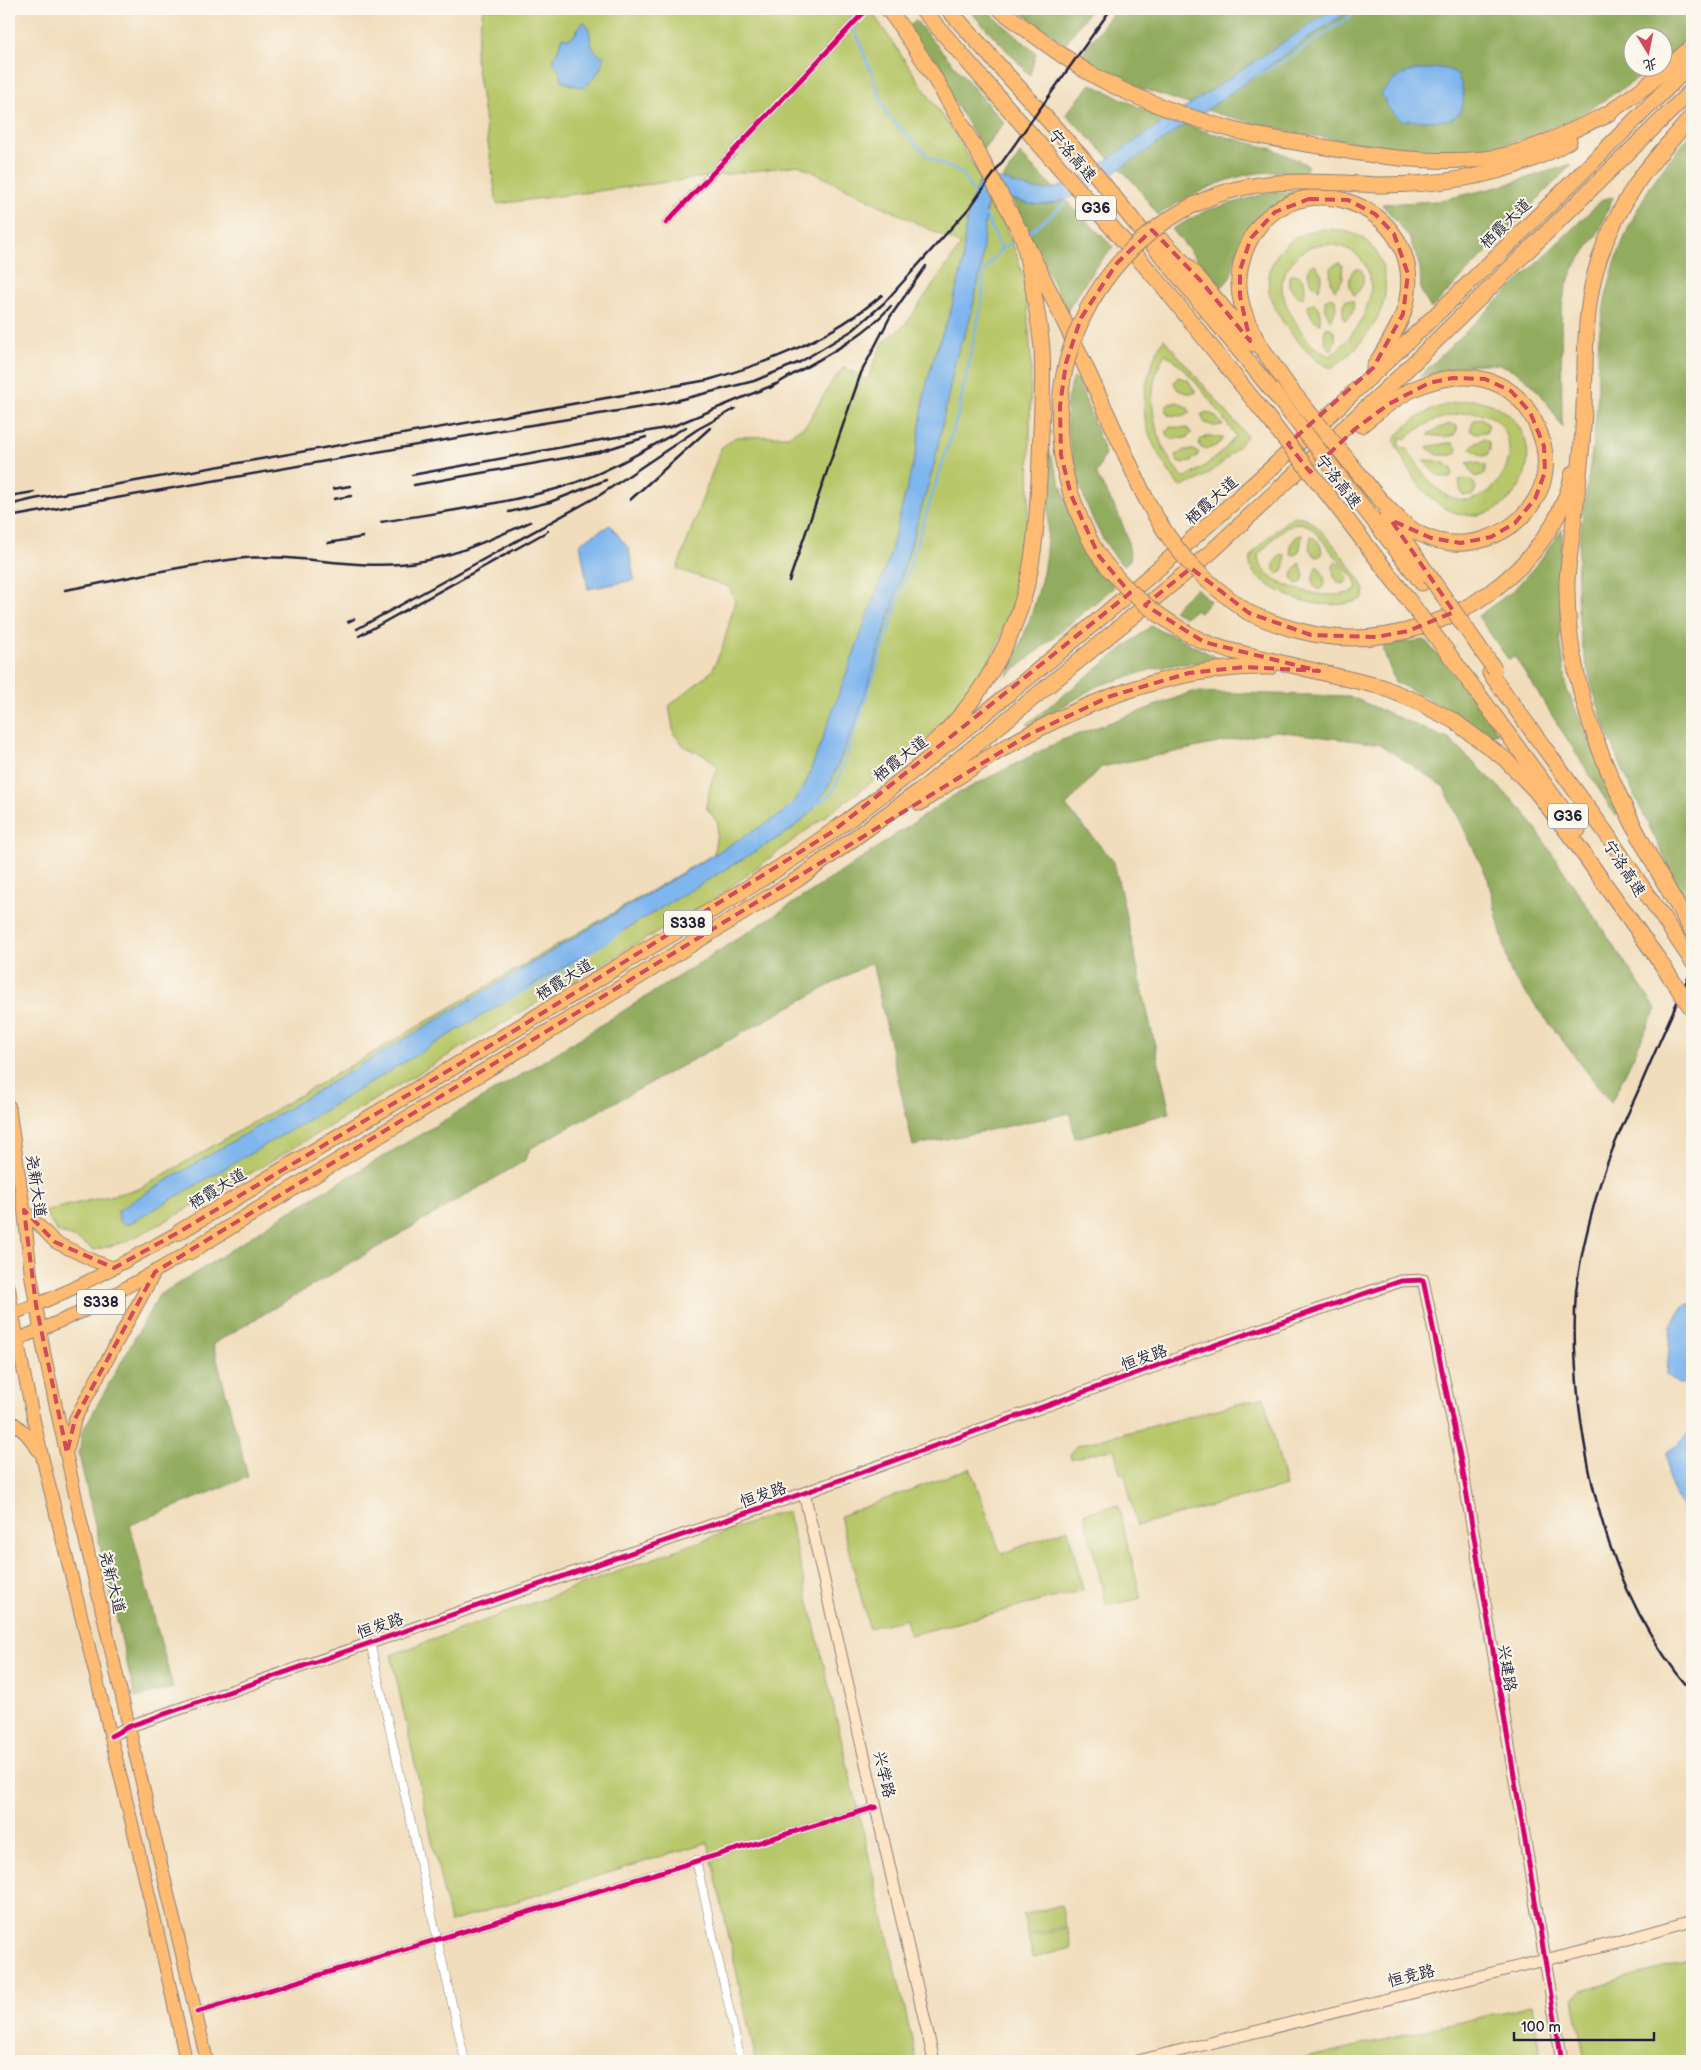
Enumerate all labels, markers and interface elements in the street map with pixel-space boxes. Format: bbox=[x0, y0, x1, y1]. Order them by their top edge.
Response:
north arrow bbox=[1624, 28, 1674, 78]
text: 北 bbox=[1642, 55, 1659, 74]
street label: 宁洛高速 bbox=[1044, 126, 1100, 186]
street label: 栖霞大道 bbox=[1476, 195, 1536, 253]
road number: G36 bbox=[1076, 196, 1116, 220]
street label: 宁洛高速 bbox=[1311, 451, 1365, 513]
street label: 栖霞大道 bbox=[1182, 473, 1242, 530]
street label: 栖霞大道 bbox=[870, 732, 932, 786]
road number: G36 bbox=[1548, 804, 1588, 828]
street label: 宁洛高速 bbox=[1598, 837, 1649, 901]
road number: S338 bbox=[664, 910, 712, 936]
street label: 栖霞大道 bbox=[533, 955, 597, 1005]
street label: 尧新大道 bbox=[22, 1153, 49, 1219]
street label: 栖霞大道 bbox=[185, 1165, 250, 1214]
road number: S338 bbox=[77, 1290, 125, 1314]
street label: 恒发路 bbox=[1119, 1341, 1170, 1376]
street label: 恒发路 bbox=[738, 1479, 789, 1512]
street label: 尧新大道 bbox=[95, 1549, 129, 1616]
street label: 恒发路 bbox=[355, 1610, 406, 1643]
street label: 兴建路 bbox=[1493, 1643, 1520, 1693]
street label: 兴学路 bbox=[869, 1749, 898, 1800]
street label: 恒竞路 bbox=[1386, 1961, 1437, 1991]
scale bar bbox=[1514, 2010, 1654, 2042]
text: 100 m bbox=[1521, 2018, 1561, 2037]

